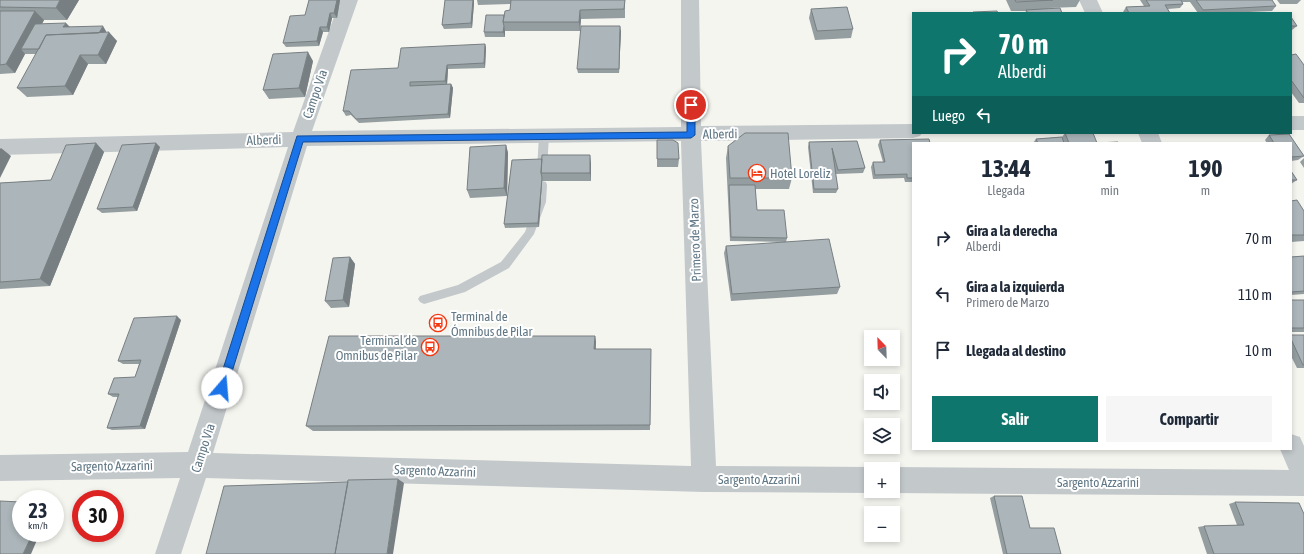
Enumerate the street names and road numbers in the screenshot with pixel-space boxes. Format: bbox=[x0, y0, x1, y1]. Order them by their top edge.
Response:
street label: Campo Vìa bbox=[300, 68, 330, 120]
street label: Alberdi bbox=[702, 126, 738, 142]
street label: Alberdi bbox=[246, 132, 282, 148]
street label: Primero de Marzo bbox=[686, 198, 704, 282]
street label: Campo Vìa bbox=[188, 422, 218, 474]
street label: Sargento Azzarini bbox=[71, 458, 153, 474]
street label: Sargento Azzarini bbox=[394, 462, 476, 480]
street label: Sargento Azzarini bbox=[718, 472, 800, 487]
street label: Sargento Azzarini bbox=[1057, 475, 1139, 490]

